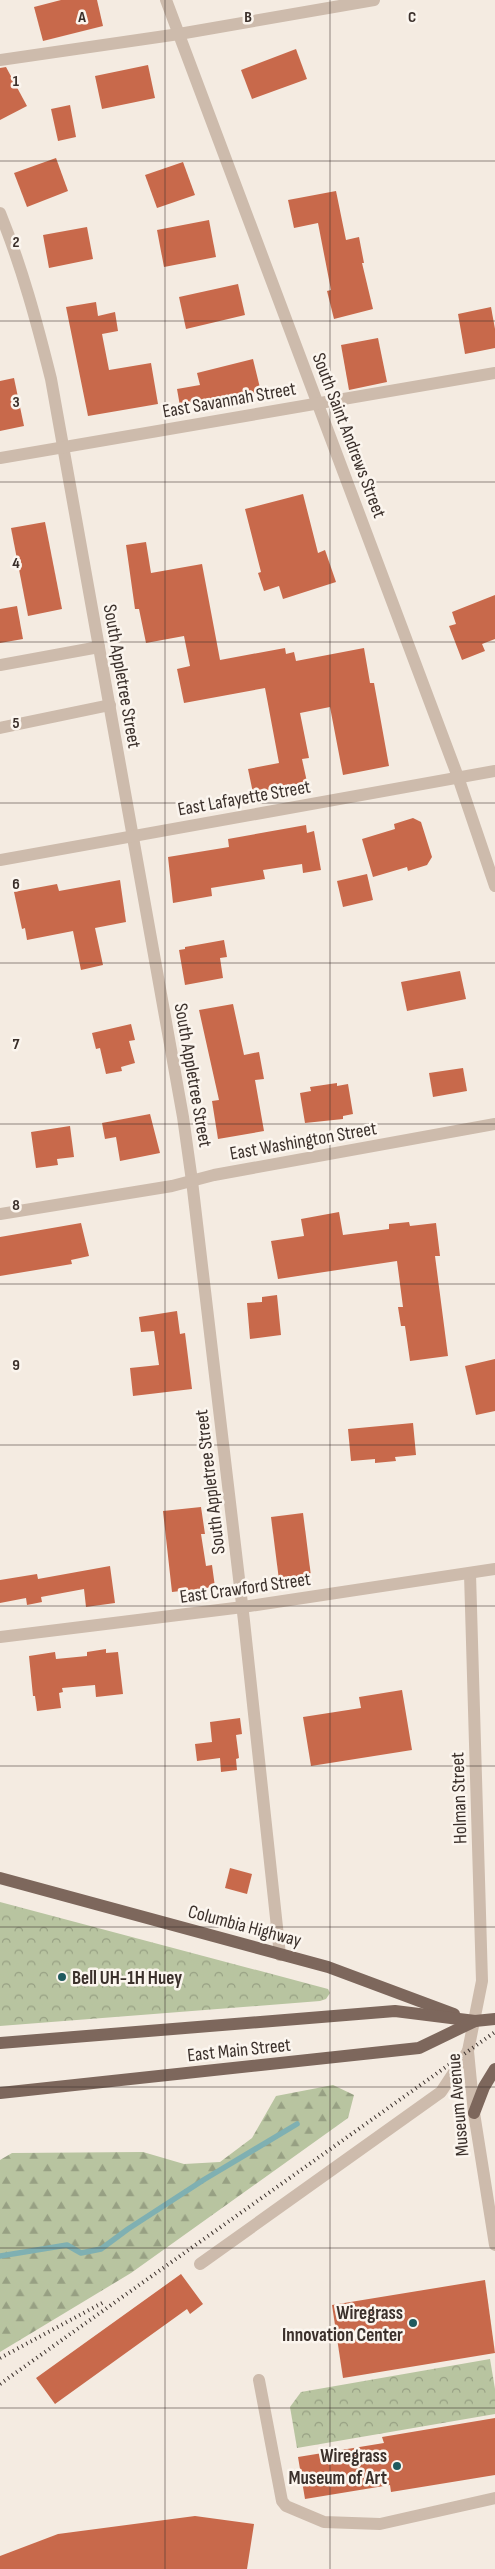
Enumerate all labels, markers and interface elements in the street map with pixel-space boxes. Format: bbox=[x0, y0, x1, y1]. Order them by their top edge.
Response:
text: A bbox=[77, 8, 86, 27]
text: B bbox=[244, 8, 252, 27]
text: C bbox=[408, 8, 416, 27]
text: 1 bbox=[13, 72, 20, 91]
text: 2 bbox=[12, 233, 20, 252]
street label: South Saint Andrews Street bbox=[307, 350, 391, 521]
street label: East Savannah Street bbox=[161, 377, 298, 424]
text: 3 bbox=[12, 393, 20, 412]
text: 4 bbox=[12, 554, 20, 573]
street label: South Appletree Street bbox=[98, 603, 146, 750]
text: 5 bbox=[12, 714, 20, 733]
street label: East Lafayette Street bbox=[176, 775, 313, 821]
text: 6 bbox=[12, 875, 20, 894]
street label: South Appletree Street bbox=[169, 1002, 217, 1149]
text: 7 bbox=[13, 1035, 20, 1054]
street label: East Washington Street bbox=[228, 1117, 379, 1166]
text: 8 bbox=[12, 1196, 20, 1215]
text: 9 bbox=[12, 1356, 20, 1375]
street label: South Appletree Street bbox=[190, 1408, 231, 1555]
street label: East Crawford Street bbox=[178, 1568, 312, 1609]
street label: Holman Street bbox=[446, 1751, 473, 1844]
street label: Columbia Highway bbox=[186, 1900, 304, 1953]
place label: Bell UH-1H Huey bbox=[72, 1967, 182, 1990]
marker: Bell UH-1H Huey bbox=[56, 1971, 68, 1983]
street label: East Main Street bbox=[186, 2034, 292, 2067]
street label: Museum Avenue bbox=[443, 2052, 474, 2157]
place label: Wiregrass Innovation Center bbox=[282, 2302, 403, 2347]
marker: Wiregrass Innovation Center bbox=[407, 2317, 419, 2329]
place label: Wiregrass Museum of Art bbox=[289, 2445, 387, 2490]
marker: Wiregrass Museum of Art bbox=[391, 2460, 403, 2472]

